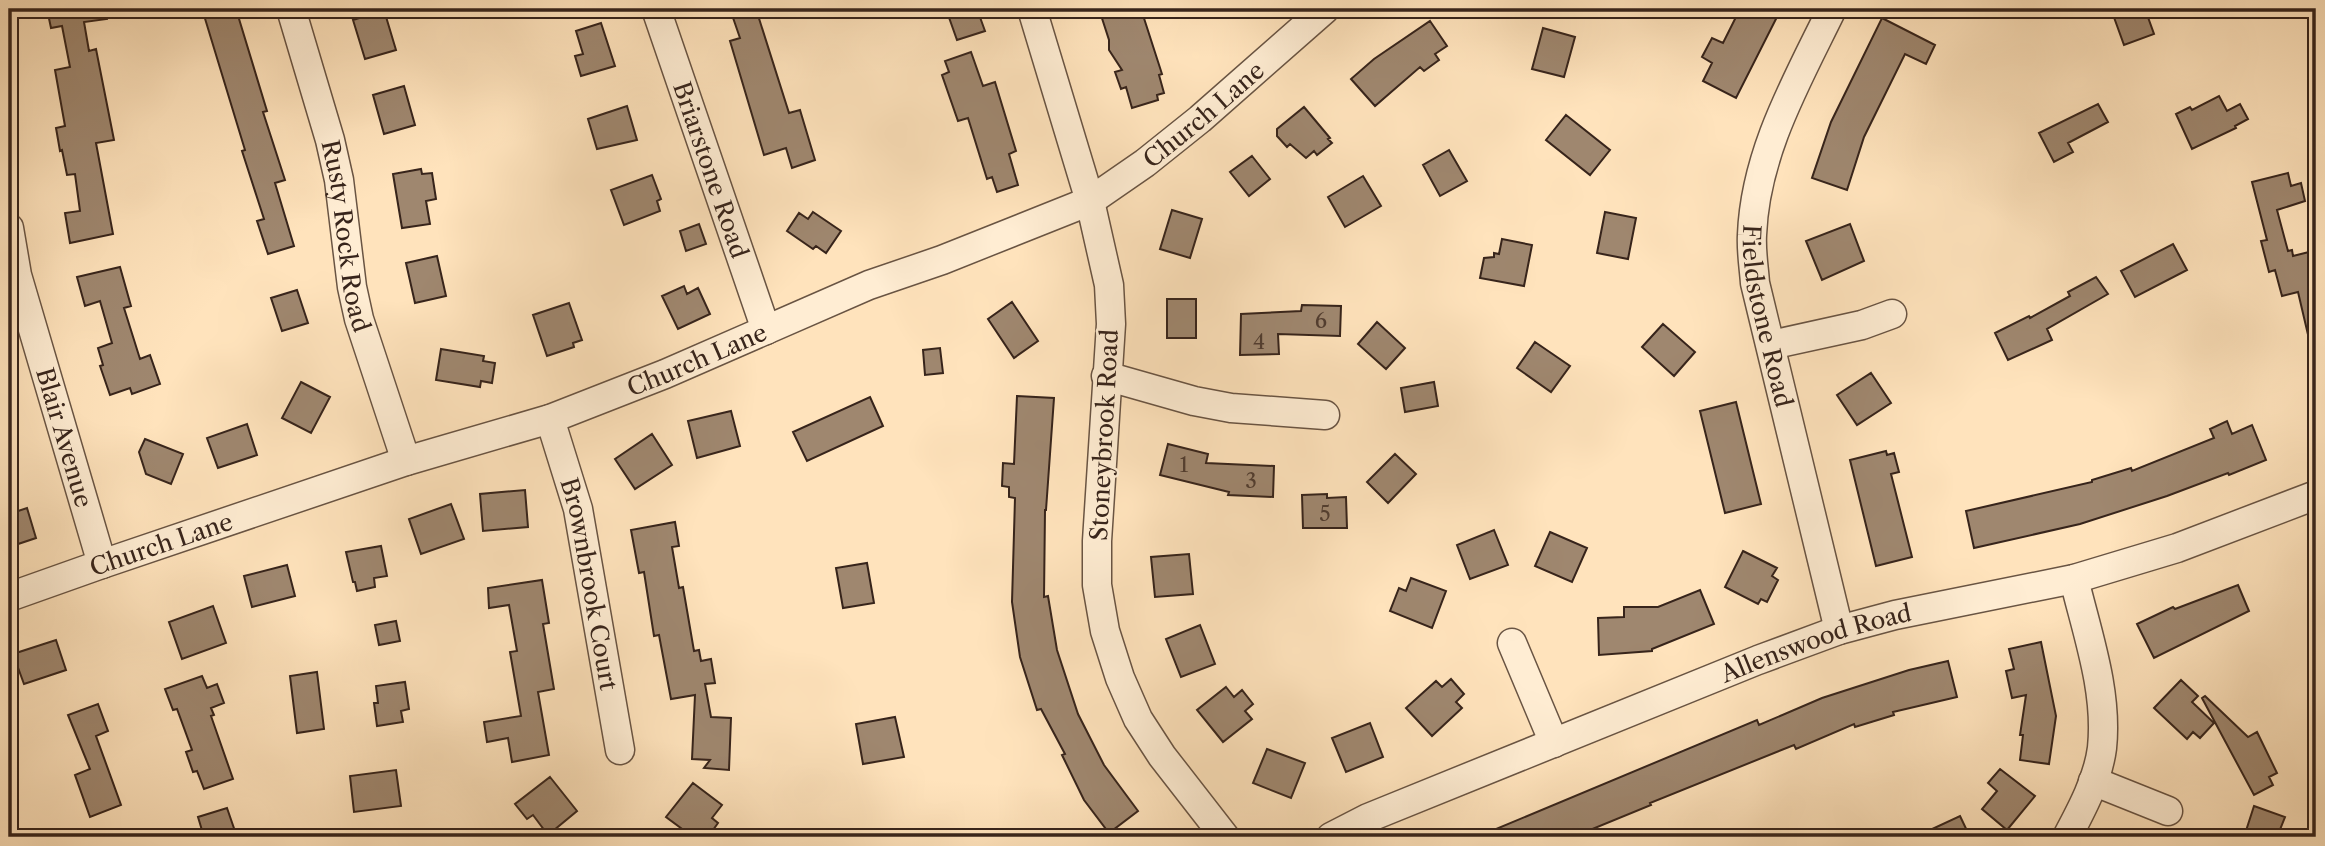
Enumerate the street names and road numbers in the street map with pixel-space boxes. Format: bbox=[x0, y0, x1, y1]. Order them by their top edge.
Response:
street label: Church Lane bbox=[1137, 55, 1270, 173]
street label: Briarstone Road bbox=[667, 78, 755, 262]
street label: Rusty Rock Road bbox=[316, 137, 377, 336]
street label: Fieldstone Road bbox=[1737, 224, 1799, 410]
street label: Church Lane bbox=[623, 317, 771, 402]
street label: Stoneybrook Road bbox=[1084, 328, 1124, 541]
street label: Blair Avenue bbox=[31, 364, 99, 511]
street label: Brownbrook Court bbox=[555, 474, 624, 693]
street label: Church Lane bbox=[86, 506, 236, 582]
street label: Allenswood Road bbox=[1715, 598, 1914, 689]

